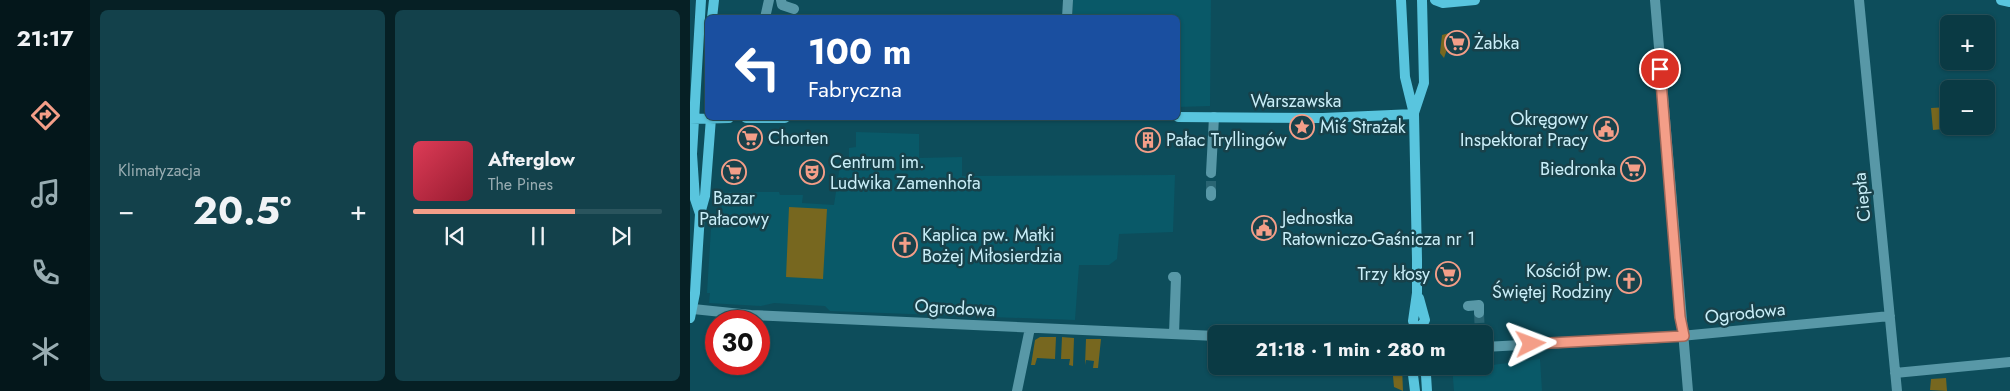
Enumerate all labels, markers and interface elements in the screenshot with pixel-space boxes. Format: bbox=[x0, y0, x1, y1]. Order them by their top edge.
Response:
map controls bbox=[1940, 15, 1995, 135]
button: + bbox=[1940, 15, 1995, 70]
text: 21:17 bbox=[16, 22, 74, 54]
text: 100 m bbox=[808, 27, 911, 77]
supermarket icon: Żabka bbox=[1444, 30, 1470, 56]
place label: Żabka bbox=[1474, 30, 1519, 56]
icon: left bbox=[725, 35, 790, 100]
pin bbox=[1639, 48, 1681, 90]
icon: arrive bbox=[1646, 55, 1674, 83]
text: Fabryczna bbox=[808, 73, 902, 105]
button: − bbox=[1940, 80, 1995, 135]
street label: Warszawska bbox=[1250, 88, 1342, 114]
icon: directions bbox=[28, 98, 63, 133]
place label: Okręgowy Inspektorat Pracy bbox=[1460, 106, 1588, 153]
place icon: Miś Strażak bbox=[1289, 114, 1315, 140]
place label: Miś Strażak bbox=[1320, 114, 1406, 140]
public building icon: Okręgowy Inspektorat Pracy bbox=[1593, 116, 1619, 142]
supermarket icon: Chorten bbox=[737, 125, 763, 151]
place label: Chorten bbox=[768, 125, 829, 151]
building icon: Pałac Tryllingów bbox=[1135, 127, 1161, 153]
place label: Pałac Tryllingów bbox=[1166, 127, 1288, 153]
text: Afterglow bbox=[488, 146, 575, 173]
place label: Centrum im. Ludwika Zamenhofa bbox=[830, 149, 981, 196]
place label: Biedronka bbox=[1540, 156, 1616, 182]
supermarket icon: Biedronka bbox=[1620, 156, 1646, 182]
text: Klimatyzacja bbox=[118, 159, 201, 182]
supermarket icon: Bazar Pałacowy bbox=[721, 159, 747, 185]
theatre icon: Centrum im. Ludwika Zamenhofa bbox=[799, 159, 825, 185]
street label: Ciepła bbox=[1846, 171, 1878, 223]
text: The Pines bbox=[488, 173, 553, 196]
icon: music bbox=[28, 176, 63, 211]
text: 20.5° bbox=[193, 183, 291, 238]
place label: Bazar Pałacowy bbox=[699, 185, 769, 232]
text: − bbox=[118, 190, 135, 231]
text: + bbox=[350, 190, 367, 231]
place label: Jednostka Ratowniczo-Gaśnicza nr 1 bbox=[1280, 205, 1475, 252]
public building icon: Jednostka Ratowniczo-Gaśnicza nr 1 bbox=[1251, 215, 1277, 241]
icon: previous bbox=[441, 222, 469, 250]
icon: pause bbox=[524, 222, 552, 250]
icon: next bbox=[607, 222, 635, 250]
place label: Kaplica pw. Matki Bożej Miłosierdzia bbox=[922, 222, 1062, 269]
church icon: Kaplica pw. Matki Bożej Miłosierdzia bbox=[892, 232, 918, 258]
icon: phone bbox=[28, 255, 63, 290]
place label: Kościół pw. Świętej Rodziny bbox=[1492, 258, 1612, 305]
place label: Trzy kłosy bbox=[1358, 261, 1430, 287]
supermarket icon: Trzy kłosy bbox=[1435, 261, 1461, 287]
church icon: Kościół pw. Świętej Rodziny bbox=[1616, 268, 1642, 294]
street label: Ogrodowa bbox=[914, 293, 996, 323]
street label: Ogrodowa bbox=[1703, 296, 1787, 330]
speed limit sign: 30 bbox=[705, 310, 770, 375]
position arrow bbox=[1504, 317, 1556, 369]
icon: climate bbox=[28, 334, 63, 369]
text: 21:18 · 1 min · 280 m bbox=[1255, 336, 1446, 363]

